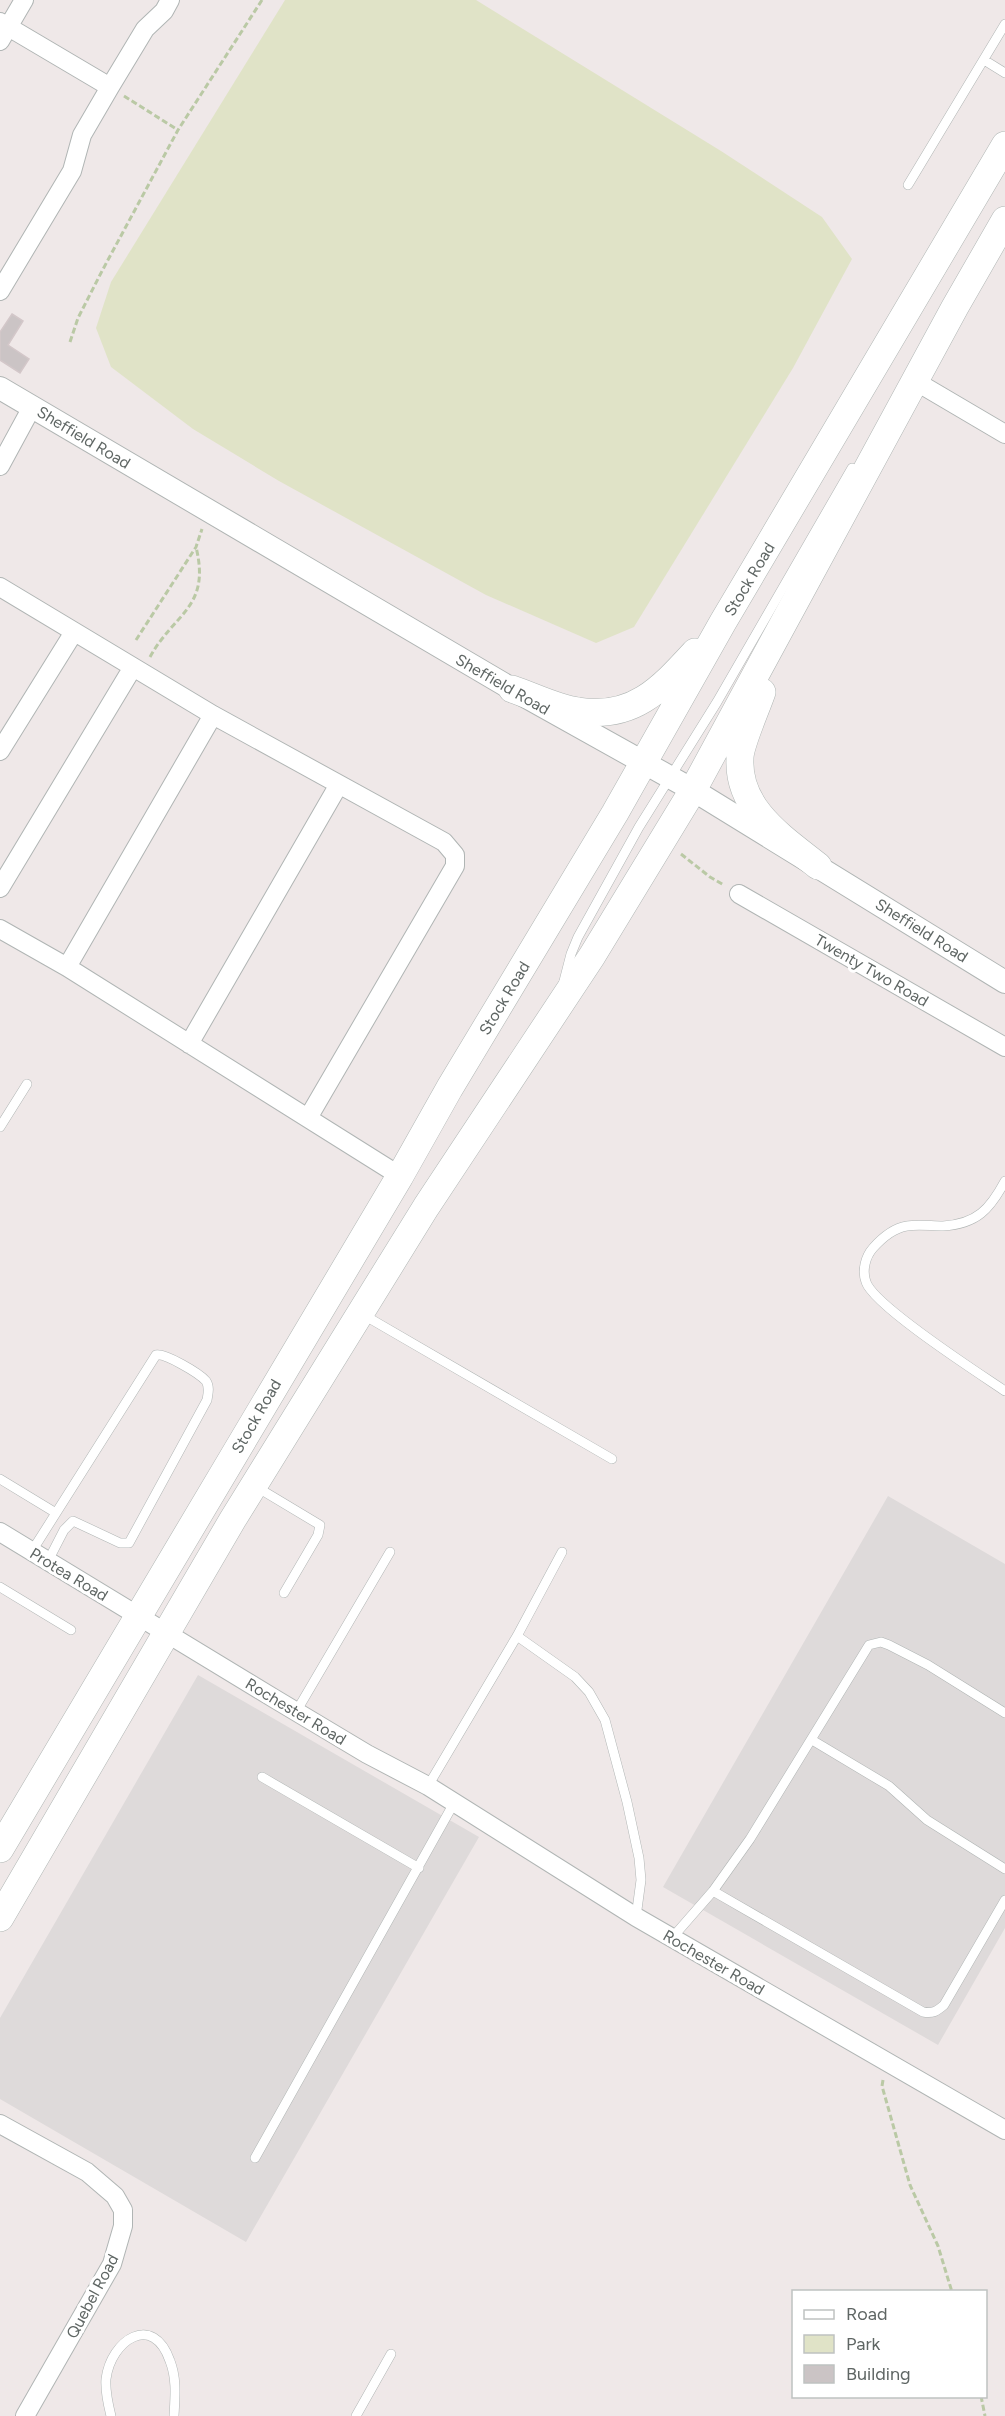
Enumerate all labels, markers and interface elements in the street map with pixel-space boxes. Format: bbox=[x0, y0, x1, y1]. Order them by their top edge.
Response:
street label: Sheffield Road bbox=[34, 402, 134, 473]
street label: Stock Road bbox=[720, 539, 779, 619]
street label: Sheffield Road bbox=[452, 650, 553, 719]
street label: Sheffield Road bbox=[872, 894, 971, 966]
street label: Twenty Two Road bbox=[812, 930, 932, 1011]
street label: Stock Road bbox=[475, 958, 534, 1038]
street label: Stock Road bbox=[228, 1376, 285, 1457]
street label: Protea Road bbox=[26, 1544, 111, 1605]
street label: Rochester Road bbox=[242, 1674, 350, 1749]
street label: Rochester Road bbox=[660, 1926, 768, 1999]
street label: Quebel Road bbox=[62, 2251, 123, 2342]
legend bbox=[792, 2290, 987, 2398]
text: Road bbox=[846, 2303, 887, 2325]
text: Park bbox=[846, 2333, 881, 2355]
text: Building bbox=[846, 2363, 911, 2385]

